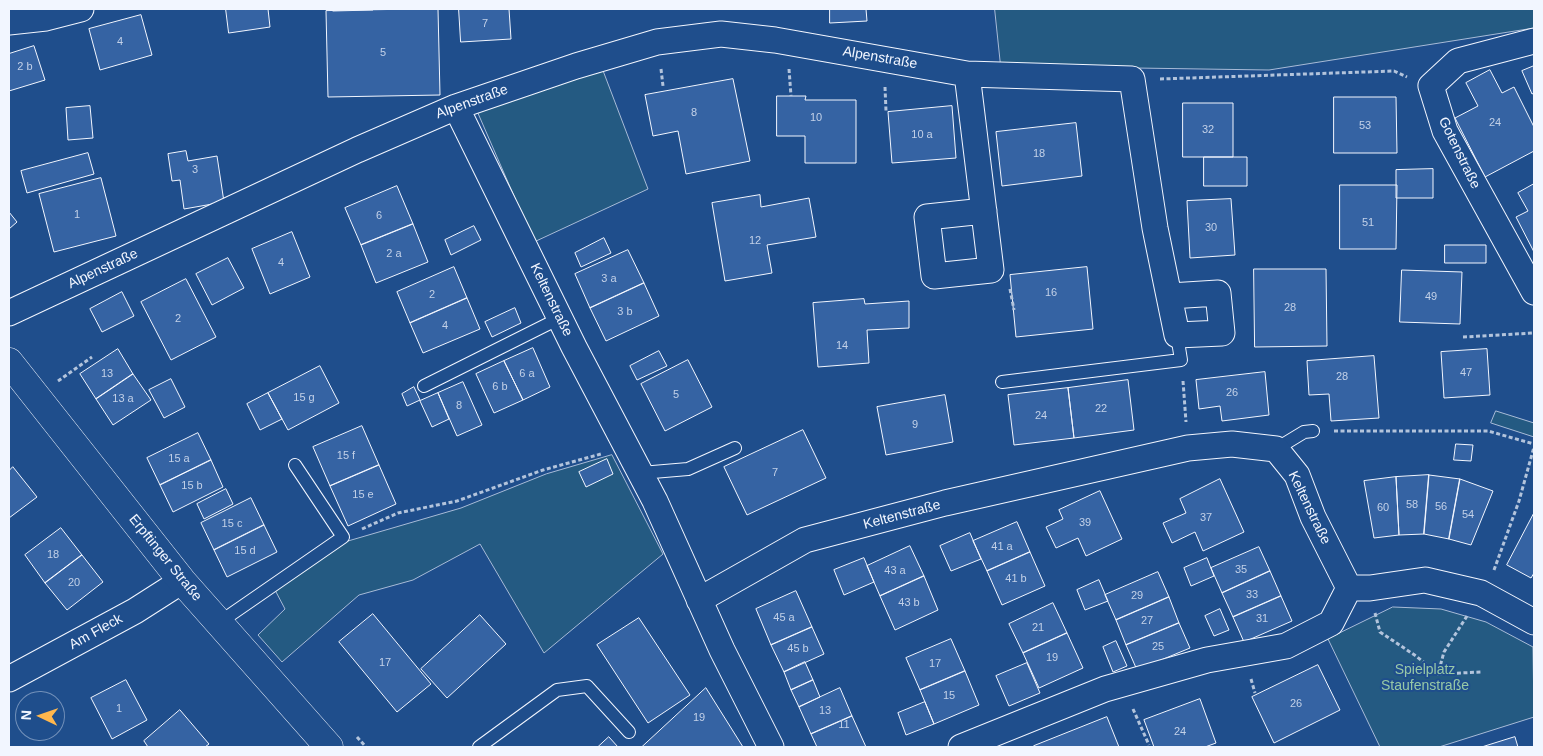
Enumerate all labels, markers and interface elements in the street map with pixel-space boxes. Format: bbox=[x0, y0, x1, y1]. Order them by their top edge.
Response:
house number: 7 bbox=[482, 17, 488, 31]
house number: 4 bbox=[117, 35, 123, 49]
street label: Alpenstraße bbox=[841, 43, 919, 73]
house number: 5 bbox=[380, 46, 386, 60]
house number: 2 b bbox=[17, 60, 33, 74]
street label: Alpenstraße bbox=[434, 81, 510, 123]
house number: 8 bbox=[691, 106, 697, 120]
house number: 10 bbox=[810, 111, 822, 125]
street label: Gotenstraße bbox=[1434, 114, 1484, 192]
house number: 24 bbox=[1489, 116, 1501, 130]
house number: 53 bbox=[1359, 119, 1371, 133]
house number: 32 bbox=[1202, 123, 1214, 137]
house number: 10 a bbox=[911, 128, 933, 142]
house number: 18 bbox=[1033, 147, 1045, 161]
house number: 3 bbox=[192, 163, 198, 177]
house number: 1 bbox=[74, 208, 80, 222]
house number: 6 bbox=[376, 209, 382, 223]
house number: 51 bbox=[1362, 216, 1374, 230]
house number: 30 bbox=[1205, 221, 1217, 235]
house number: 12 bbox=[749, 234, 761, 248]
street label: Alpenstraße bbox=[65, 245, 141, 293]
house number: 2 a bbox=[386, 247, 402, 261]
house number: 4 bbox=[278, 256, 284, 270]
street label: Keltenstraße bbox=[526, 261, 576, 339]
house number: 3 a bbox=[601, 272, 617, 286]
house number: 16 bbox=[1045, 286, 1057, 300]
house number: 2 bbox=[429, 288, 435, 302]
house number: 49 bbox=[1425, 290, 1437, 304]
house number: 28 bbox=[1284, 301, 1296, 315]
house number: 3 b bbox=[617, 305, 633, 319]
house number: 2 bbox=[175, 312, 181, 326]
house number: 4 bbox=[442, 319, 448, 333]
house number: 14 bbox=[836, 339, 848, 353]
house number: 47 bbox=[1460, 366, 1472, 380]
house number: 13 bbox=[101, 367, 113, 381]
house number: 6 a bbox=[519, 367, 535, 381]
house number: 28 bbox=[1336, 370, 1348, 384]
house number: 6 b bbox=[492, 380, 508, 394]
house number: 26 bbox=[1226, 386, 1238, 400]
house number: 5 bbox=[673, 388, 679, 402]
house number: 15 g bbox=[293, 391, 315, 405]
house number: 13 a bbox=[112, 392, 134, 406]
house number: 8 bbox=[456, 399, 462, 413]
house number: 22 bbox=[1095, 402, 1107, 416]
house number: 24 bbox=[1035, 409, 1047, 423]
house number: 9 bbox=[912, 418, 918, 432]
house number: 15 f bbox=[337, 449, 355, 463]
house number: 15 a bbox=[168, 452, 190, 466]
house number: 7 bbox=[772, 466, 778, 480]
street label: Keltenstraße bbox=[1284, 469, 1334, 547]
house number: 15 b bbox=[181, 479, 203, 493]
house number: 15 e bbox=[352, 488, 374, 502]
street label: Keltenstraße bbox=[861, 497, 943, 533]
house number: 58 bbox=[1406, 498, 1418, 512]
house number: 56 bbox=[1435, 500, 1447, 514]
house number: 60 bbox=[1377, 501, 1389, 515]
house number: 54 bbox=[1462, 508, 1474, 522]
street label: Erpftinger Straße bbox=[125, 511, 205, 605]
house number: 37 bbox=[1200, 511, 1212, 525]
house number: 39 bbox=[1079, 516, 1091, 530]
house number: 15 c bbox=[222, 517, 242, 531]
house number: 41 a bbox=[991, 540, 1013, 554]
house number: 15 d bbox=[234, 544, 256, 558]
house number: 18 bbox=[47, 548, 59, 562]
house number: 35 bbox=[1235, 563, 1247, 577]
house number: 43 a bbox=[884, 564, 906, 578]
house number: 41 b bbox=[1005, 572, 1027, 586]
house number: 20 bbox=[68, 576, 80, 590]
house number: 33 bbox=[1246, 588, 1258, 602]
house number: 29 bbox=[1131, 589, 1143, 603]
house number: 43 b bbox=[898, 596, 920, 610]
street label: Am Fleck bbox=[66, 611, 126, 653]
house number: 45 a bbox=[773, 611, 795, 625]
house number: 31 bbox=[1256, 612, 1268, 626]
house number: 27 bbox=[1141, 614, 1153, 628]
house number: 21 bbox=[1032, 621, 1044, 635]
house number: 25 bbox=[1152, 640, 1164, 654]
house number: 45 b bbox=[787, 642, 809, 656]
house number: 19 bbox=[1046, 651, 1058, 665]
house number: 17 bbox=[379, 656, 391, 670]
house number: 17 bbox=[929, 657, 941, 671]
park label: Spielplatz Staufenstraße bbox=[1381, 662, 1469, 694]
house number: 15 bbox=[943, 689, 955, 703]
north arrow bbox=[15, 691, 65, 741]
house number: 26 bbox=[1290, 697, 1302, 711]
house number: 1 bbox=[116, 702, 122, 716]
house number: 13 bbox=[819, 704, 831, 718]
text: N bbox=[18, 710, 34, 721]
house number: 19 bbox=[693, 711, 705, 725]
house number: 11 bbox=[838, 718, 850, 732]
house number: 24 bbox=[1174, 725, 1186, 739]

